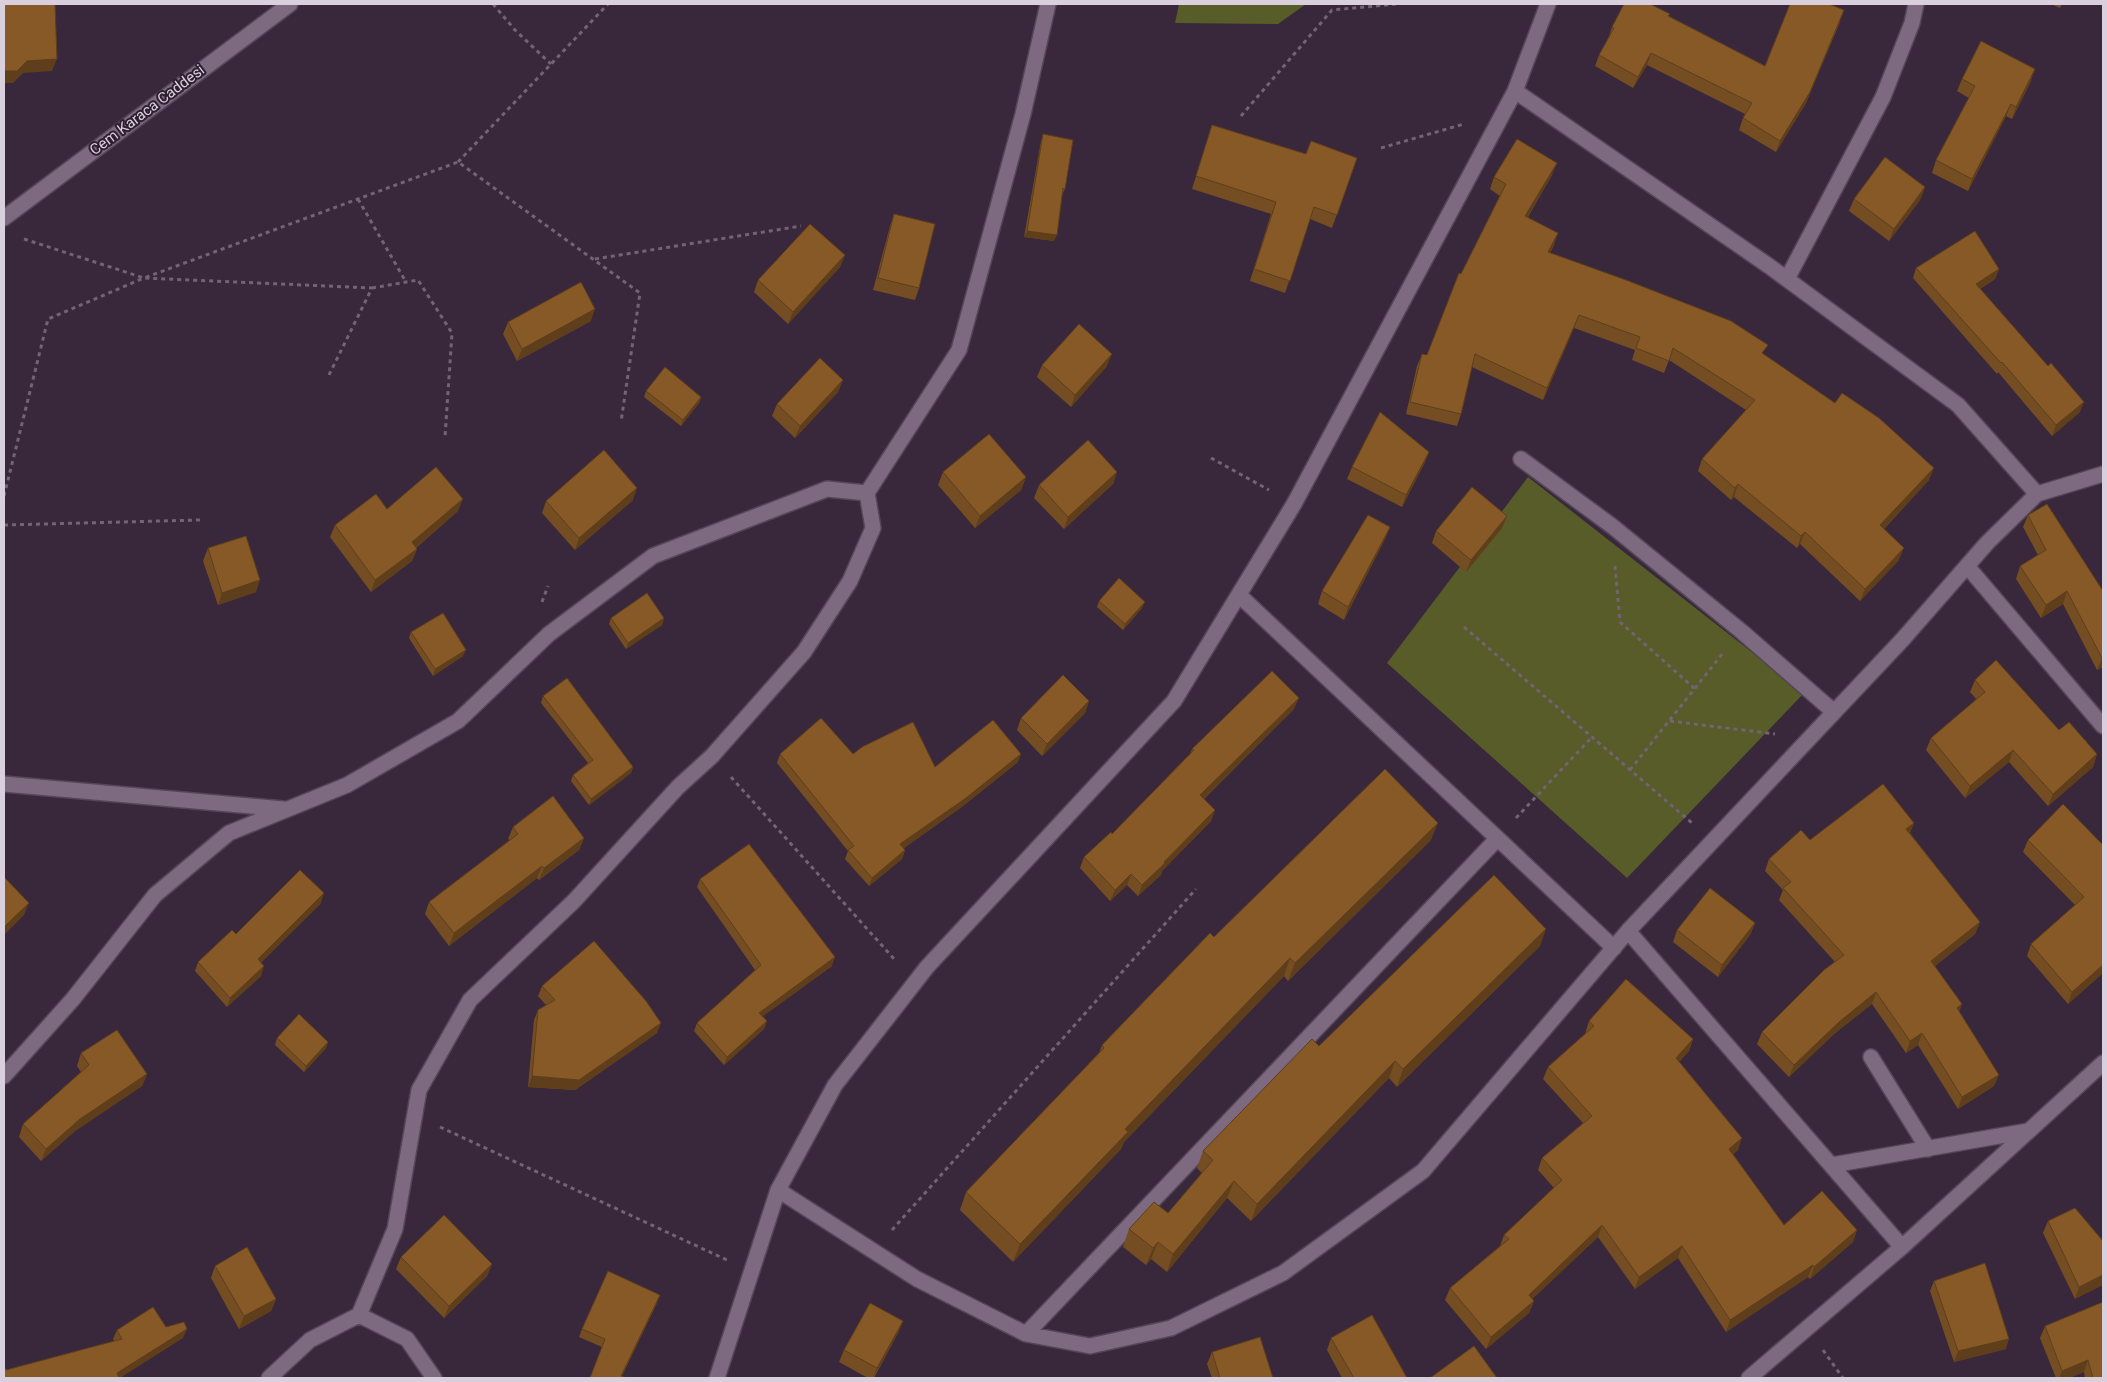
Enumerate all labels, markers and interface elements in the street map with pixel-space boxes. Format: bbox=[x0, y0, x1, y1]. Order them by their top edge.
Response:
street label: Cem Karaca Caddesi bbox=[86, 61, 208, 159]

